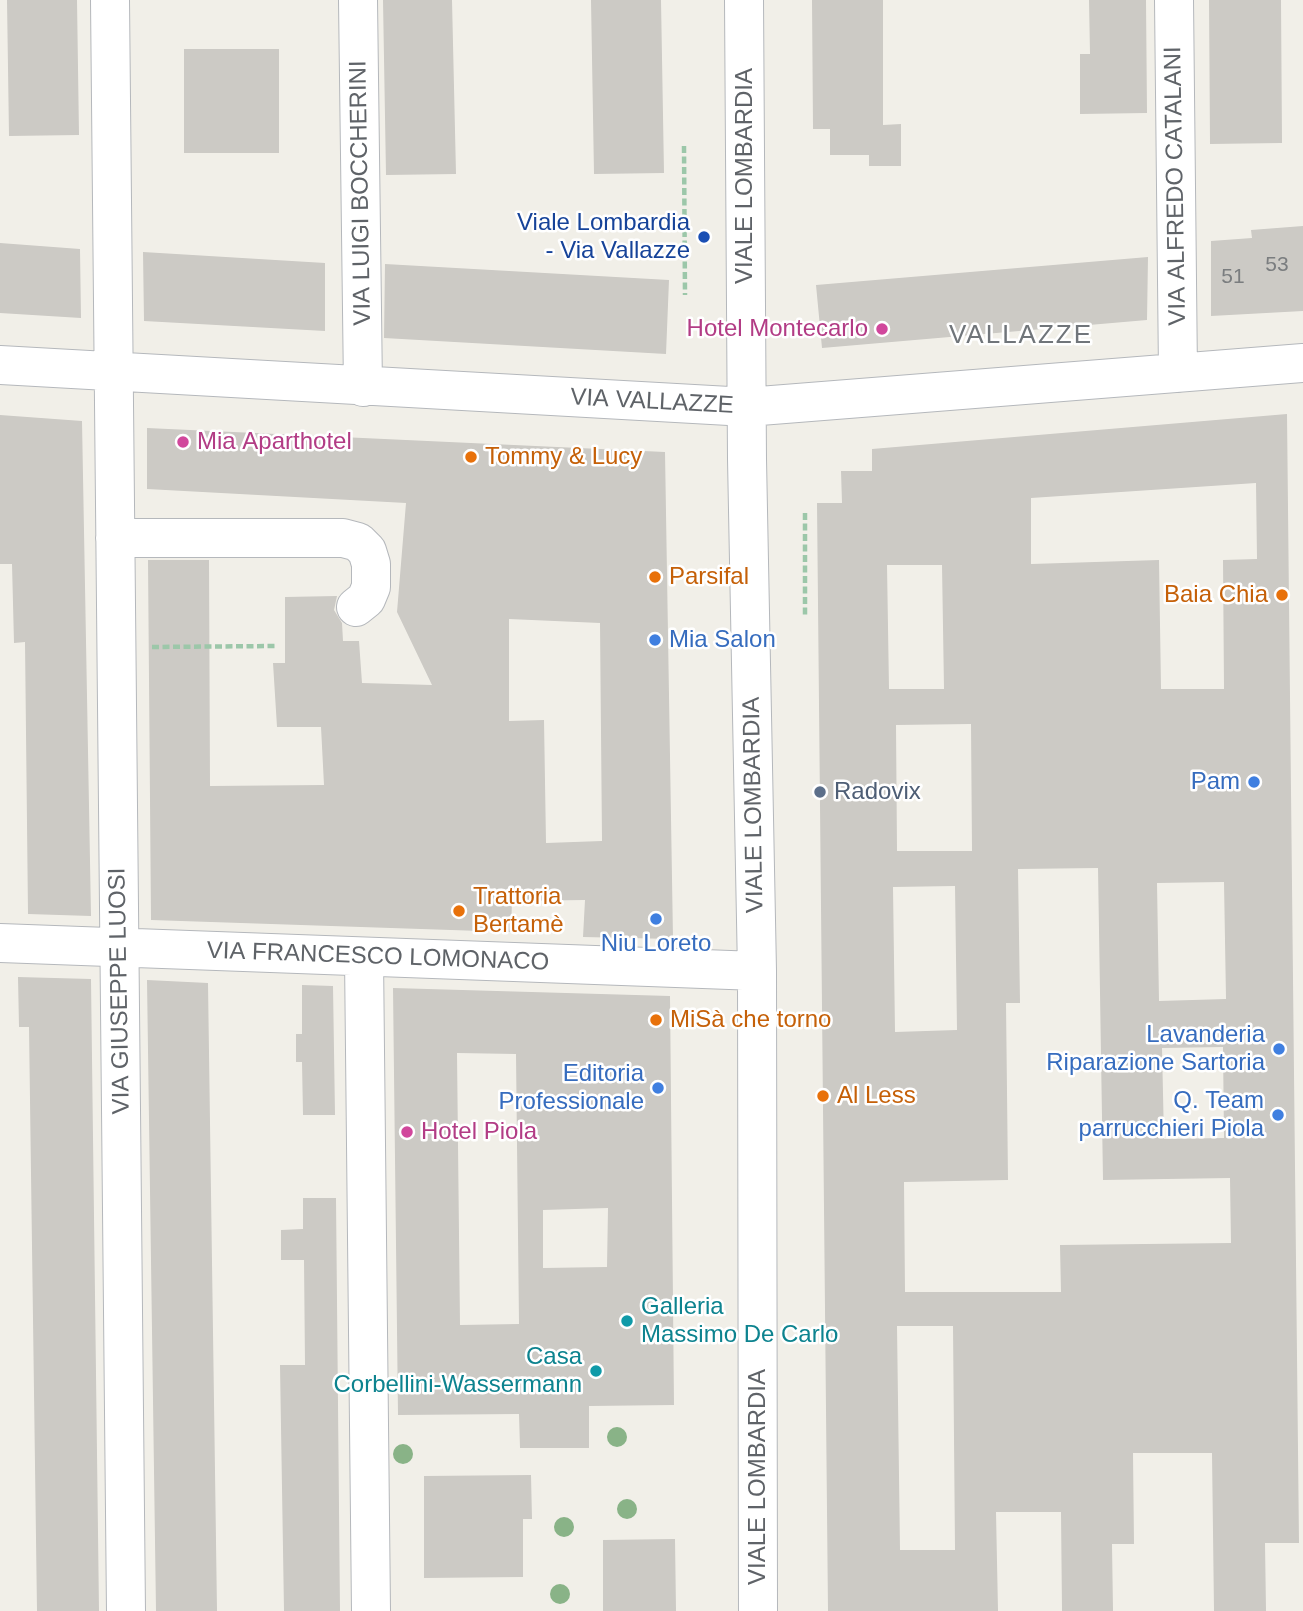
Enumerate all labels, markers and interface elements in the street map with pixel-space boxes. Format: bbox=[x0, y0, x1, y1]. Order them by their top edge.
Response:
street label: VIA ALFREDO CATALANI bbox=[1159, 46, 1193, 326]
street label: VIA LUIGI BOCCHERINI bbox=[344, 60, 378, 326]
street label: VIALE LOMBARDIA bbox=[731, 68, 759, 284]
place label: Viale Lombardia - Via Vallazze bbox=[517, 209, 690, 265]
marker: Viale Lombardia - Via Vallazze bbox=[696, 229, 712, 245]
house number: 53 bbox=[1265, 252, 1289, 278]
house number: 51 bbox=[1221, 264, 1245, 290]
place label: Hotel Montecarlo bbox=[687, 315, 868, 343]
district label: VALLAZZE bbox=[950, 320, 1092, 352]
marker: Hotel Montecarlo bbox=[874, 321, 890, 337]
street label: VIA VALLAZZE bbox=[570, 383, 734, 421]
place label: Mia Aparthotel bbox=[197, 428, 352, 456]
marker: Mia Aparthotel bbox=[175, 434, 191, 450]
place label: Tommy & Lucy bbox=[485, 443, 642, 471]
marker: Tommy & Lucy bbox=[463, 449, 479, 465]
place label: Parsifal bbox=[669, 563, 749, 591]
marker: Parsifal bbox=[647, 569, 663, 585]
place label: Baia Chia bbox=[1164, 581, 1268, 609]
marker: Baia Chia bbox=[1274, 587, 1290, 603]
place label: Mia Salon bbox=[669, 626, 776, 654]
marker: Mia Salon bbox=[647, 632, 663, 648]
street label: VIALE LOMBARDIA bbox=[738, 697, 770, 913]
place label: Pam bbox=[1191, 768, 1240, 796]
marker: Pam bbox=[1246, 774, 1262, 790]
place label: Radovix bbox=[834, 778, 921, 806]
marker: Radovix bbox=[812, 784, 828, 800]
street label: VIA GIUSEPPE LUOSI bbox=[103, 867, 137, 1115]
place label: Trattoria Bertamè bbox=[473, 883, 564, 939]
marker: Trattoria Bertamè bbox=[451, 903, 467, 919]
marker: Niu Loreto bbox=[648, 911, 664, 927]
place label: Niu Loreto bbox=[601, 930, 711, 958]
street label: VIA FRANCESCO LOMONACO bbox=[206, 937, 550, 977]
place label: MiSà che torno bbox=[670, 1006, 831, 1034]
marker: MiSà che torno bbox=[648, 1012, 664, 1028]
place label: Lavanderia Riparazione Sartoria bbox=[1046, 1021, 1265, 1077]
marker: Lavanderia Riparazione Sartoria bbox=[1271, 1041, 1287, 1057]
place label: Editoria Professionale bbox=[499, 1060, 644, 1116]
marker: Editoria Professionale bbox=[650, 1080, 666, 1096]
place label: Al Less bbox=[837, 1082, 916, 1110]
place label: Q. Team parrucchieri Piola bbox=[1079, 1087, 1264, 1143]
marker: Al Less bbox=[815, 1088, 831, 1104]
marker: Q. Team parrucchieri Piola bbox=[1270, 1107, 1286, 1123]
place label: Hotel Piola bbox=[421, 1118, 537, 1146]
marker: Hotel Piola bbox=[399, 1124, 415, 1140]
place label: Galleria Massimo De Carlo bbox=[641, 1293, 838, 1349]
marker: Galleria Massimo De Carlo bbox=[619, 1313, 635, 1329]
place label: Casa Corbellini-Wassermann bbox=[333, 1343, 582, 1399]
marker: Casa Corbellini-Wassermann bbox=[588, 1363, 604, 1379]
street label: VIALE LOMBARDIA bbox=[744, 1369, 772, 1585]

